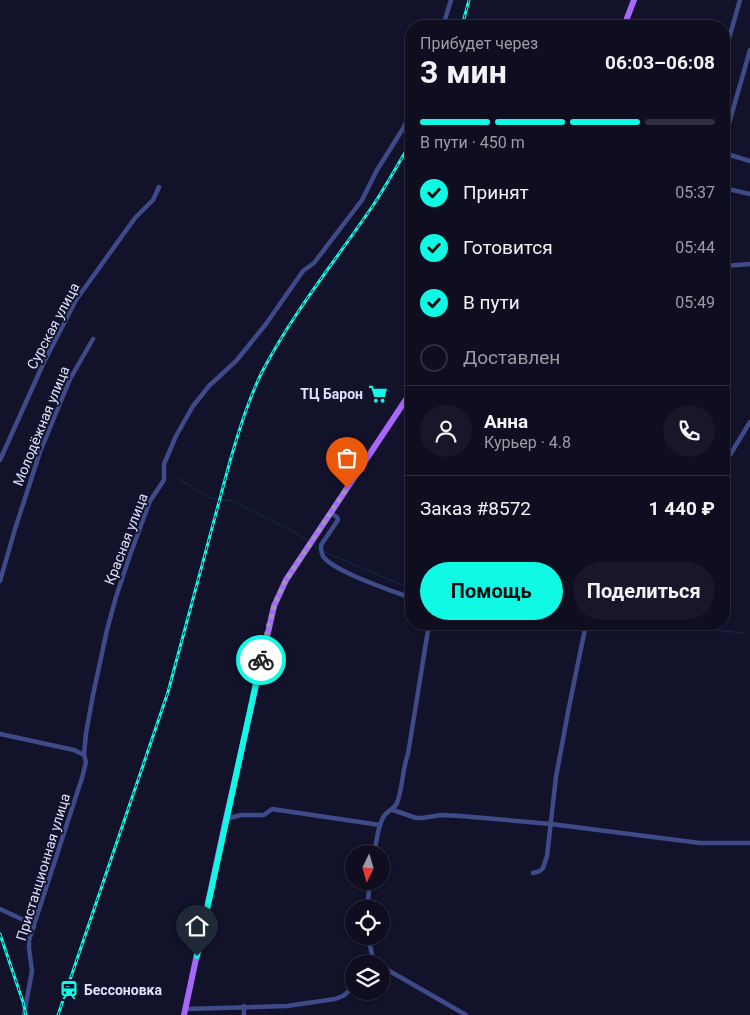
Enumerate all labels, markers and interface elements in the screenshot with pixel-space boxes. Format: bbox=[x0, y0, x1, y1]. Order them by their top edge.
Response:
text: Прибудет через bbox=[420, 34, 538, 53]
text: 06:03–06:08 bbox=[605, 51, 715, 74]
text: 3 мин bbox=[420, 53, 507, 91]
text: В пути · 450 m bbox=[420, 133, 525, 152]
icon: check bbox=[420, 179, 448, 207]
text: Принят bbox=[463, 181, 529, 204]
text: 05:37 bbox=[675, 183, 715, 202]
icon: check bbox=[420, 234, 448, 262]
text: Готовится bbox=[463, 236, 553, 259]
text: 05:44 bbox=[675, 238, 715, 257]
street label: Сурская улица bbox=[23, 280, 83, 372]
icon: check bbox=[420, 289, 448, 317]
text: В пути bbox=[463, 291, 520, 314]
text: 05:49 bbox=[675, 293, 715, 312]
text: Доставлен bbox=[463, 346, 560, 369]
street label: Молодёжная улица bbox=[10, 364, 72, 488]
supermarket icon: ТЦ Барон bbox=[367, 383, 389, 405]
place label: ТЦ Барон bbox=[300, 386, 363, 402]
button: person bbox=[420, 405, 472, 457]
button: phone bbox=[663, 405, 715, 457]
text: Анна bbox=[484, 410, 528, 433]
text: Курьер · 4.8 bbox=[484, 433, 571, 452]
pin bbox=[326, 437, 368, 488]
icon: bag bbox=[333, 444, 361, 472]
street label: Красная улица bbox=[101, 491, 151, 587]
text: Заказ #8572 bbox=[420, 497, 531, 520]
text: 1 440 ₽ bbox=[649, 497, 715, 520]
button: Помощь bbox=[420, 562, 563, 620]
button: Поделиться bbox=[573, 562, 715, 620]
courier bbox=[236, 635, 286, 685]
icon: bike bbox=[247, 646, 275, 674]
street label: Пристанционная улица bbox=[13, 791, 73, 943]
north arrow bbox=[345, 845, 390, 890]
map controls bbox=[345, 845, 390, 1000]
button: locate bbox=[345, 900, 390, 945]
pin bbox=[176, 905, 218, 956]
icon: home bbox=[183, 912, 211, 940]
button: layers bbox=[345, 955, 390, 1000]
station icon: Бессоновка bbox=[58, 979, 80, 1001]
place label: Бессоновка bbox=[84, 982, 162, 998]

